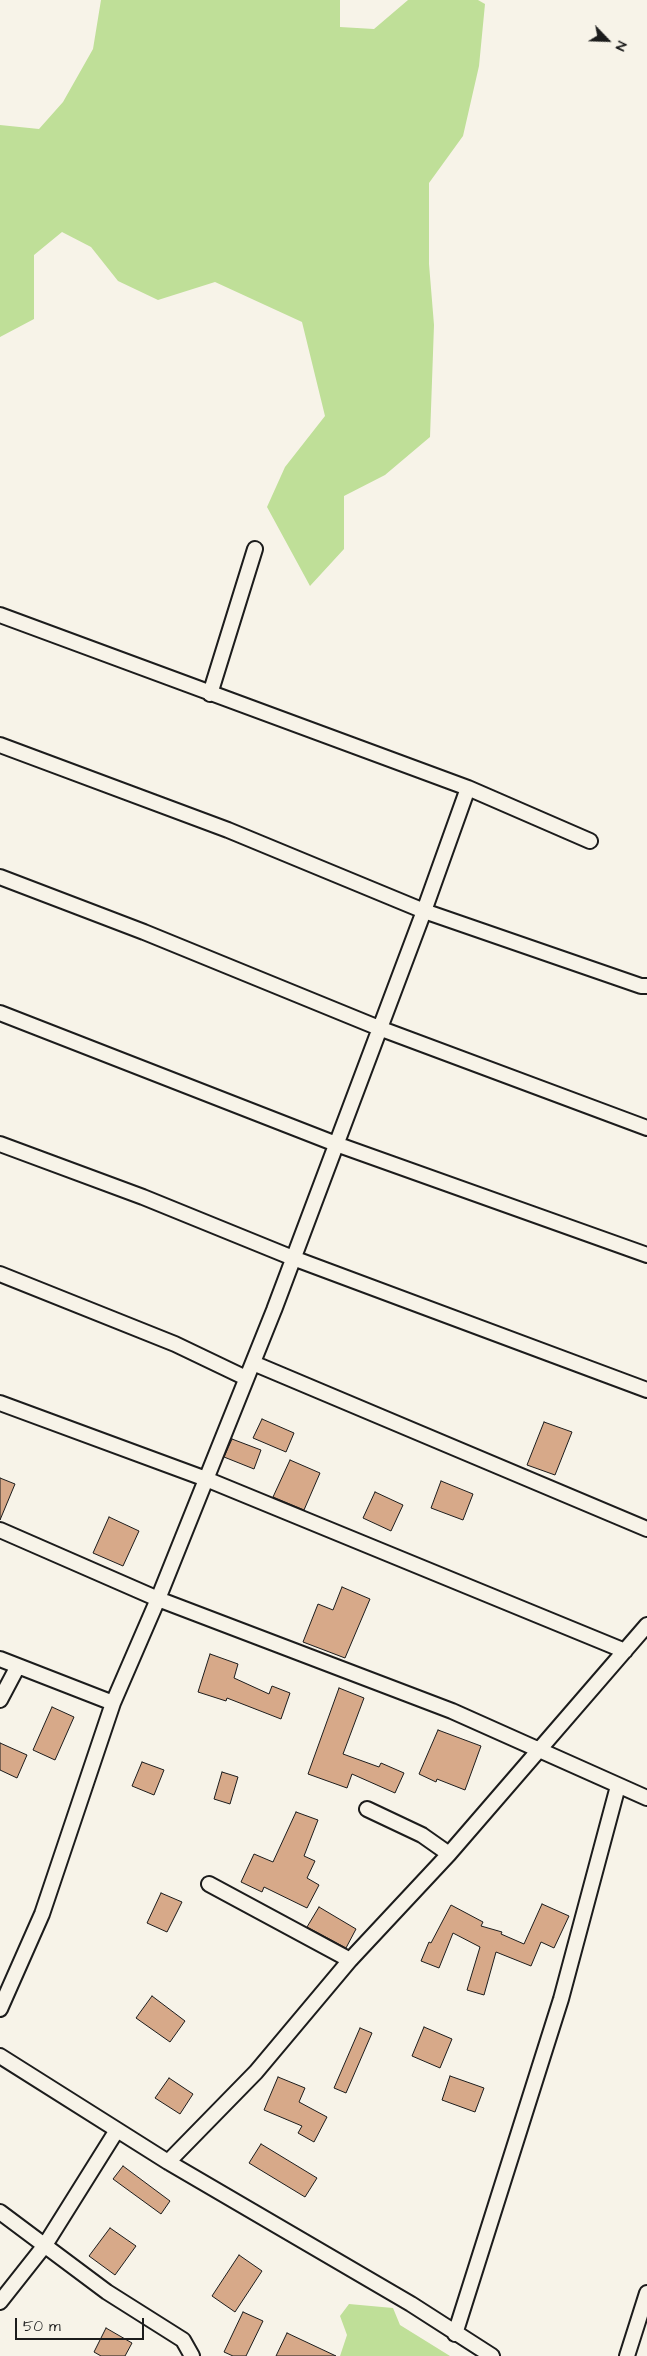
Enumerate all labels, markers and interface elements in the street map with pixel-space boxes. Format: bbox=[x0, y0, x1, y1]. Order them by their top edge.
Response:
north arrow bbox=[582, 15, 632, 65]
text: N bbox=[610, 38, 632, 54]
scale bar bbox=[18, 2308, 146, 2340]
text: 50 m bbox=[23, 2316, 61, 2337]

